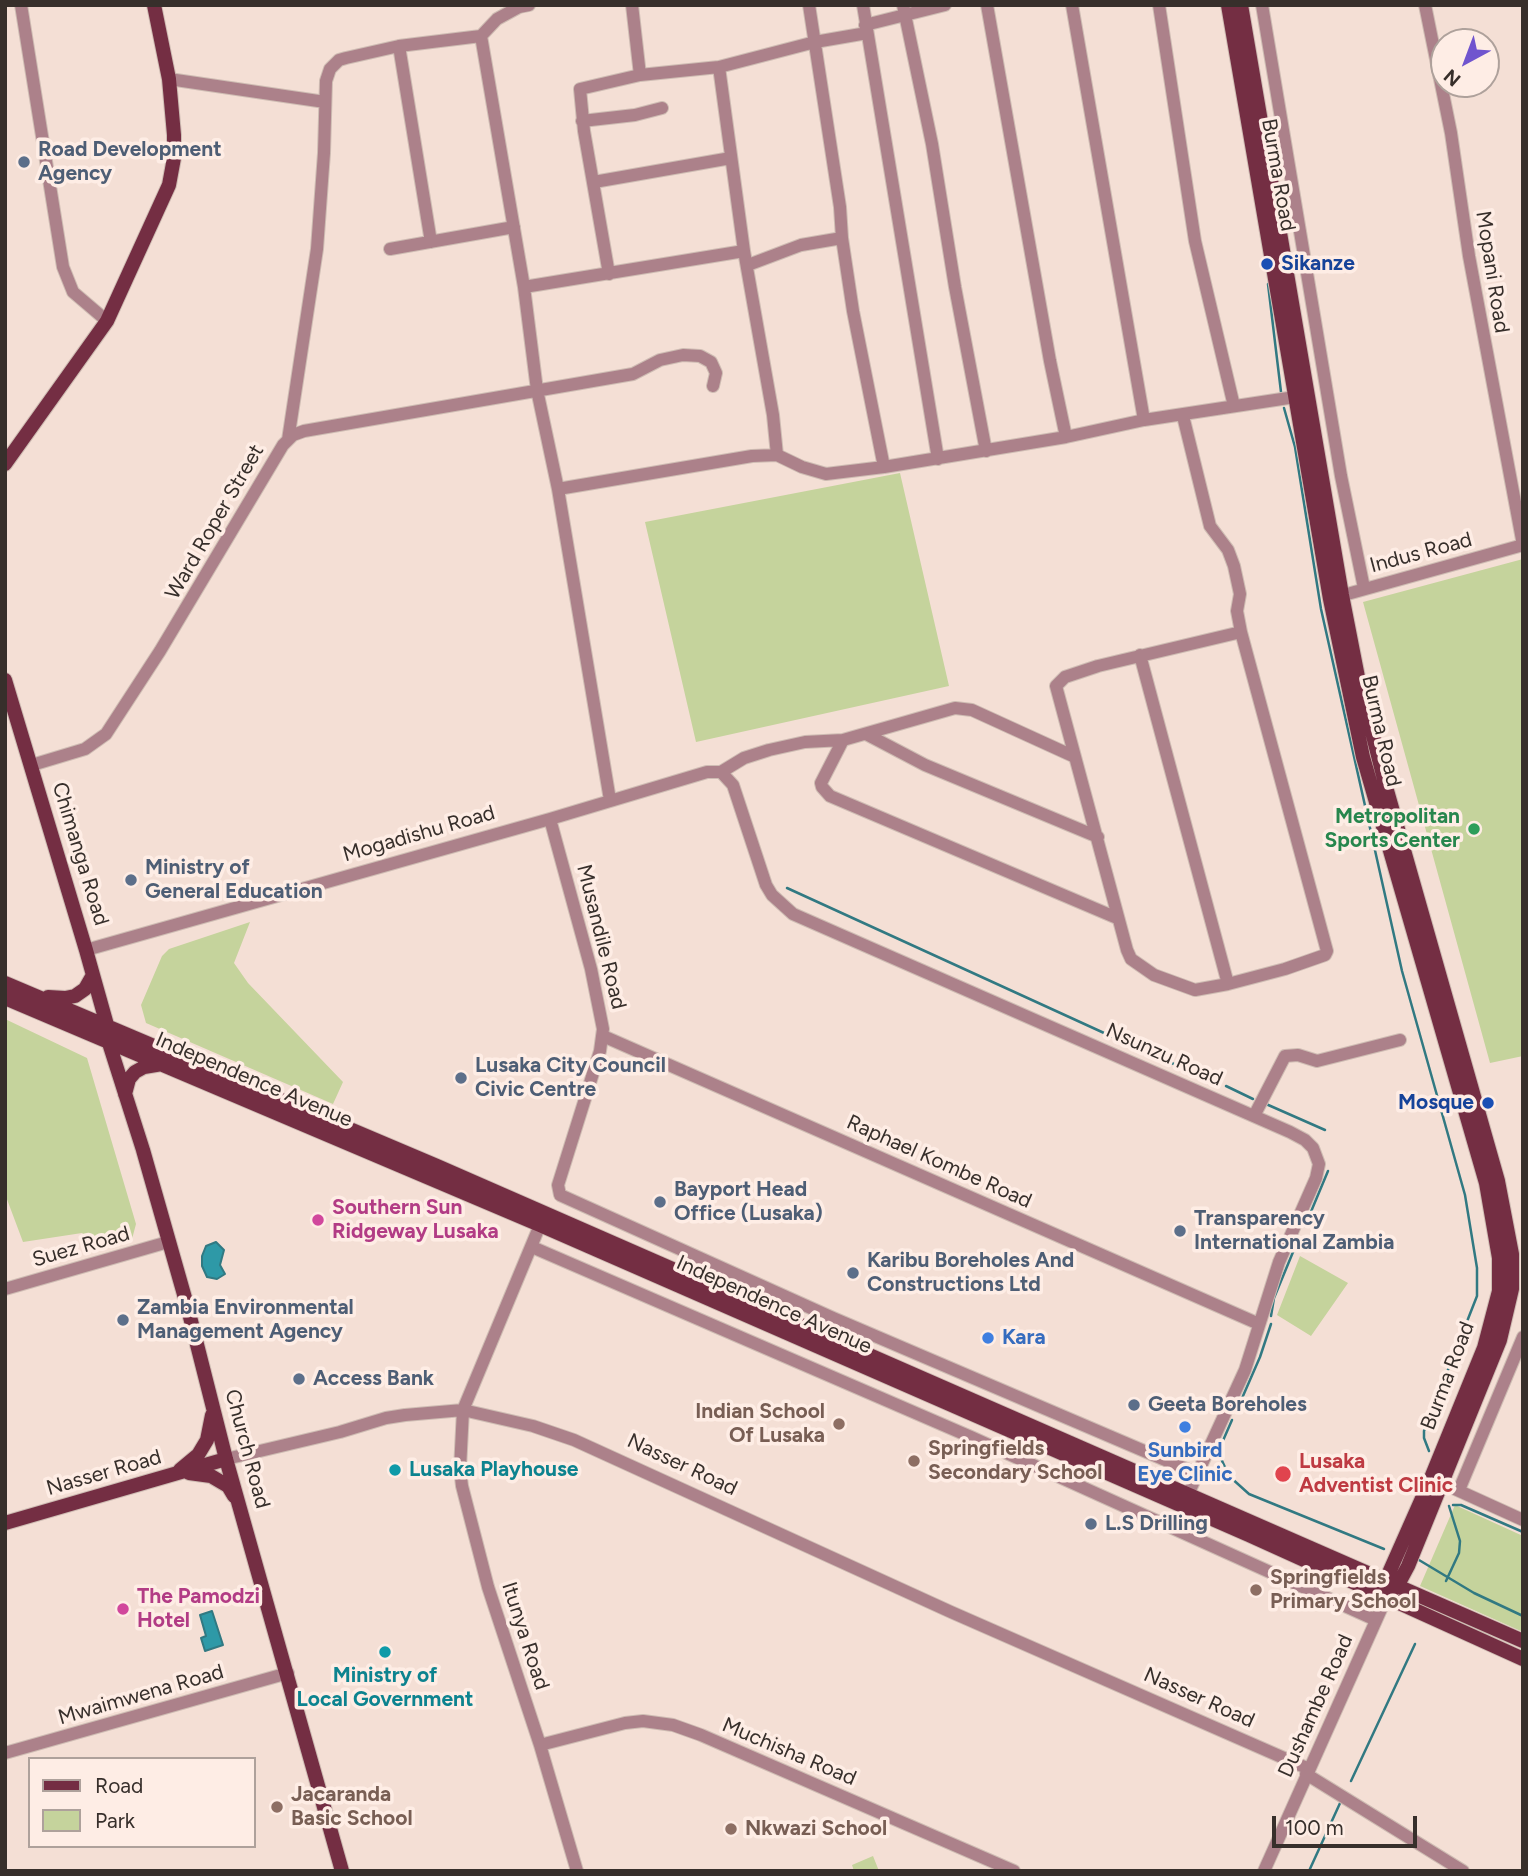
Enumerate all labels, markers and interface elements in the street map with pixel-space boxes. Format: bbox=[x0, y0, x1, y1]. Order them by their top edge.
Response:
north arrow bbox=[1430, 28, 1500, 98]
text: N bbox=[1439, 64, 1465, 91]
street label: Burma Road bbox=[1256, 117, 1300, 233]
place label: Road Development Agency bbox=[38, 137, 222, 187]
marker: Road Development Agency bbox=[16, 154, 32, 170]
street label: Mopani Road bbox=[1470, 209, 1514, 335]
place label: Sikanze bbox=[1281, 251, 1355, 277]
marker: Sikanze bbox=[1259, 256, 1275, 272]
street label: Ward Roper Street bbox=[160, 440, 270, 604]
street label: Indus Road bbox=[1367, 527, 1475, 579]
street label: Burma Road bbox=[1356, 673, 1406, 789]
street label: Chimanga Road bbox=[46, 779, 114, 929]
street label: Mogadishu Road bbox=[340, 800, 498, 868]
place label: Metropolitan Sports Center bbox=[1325, 804, 1460, 854]
marker: Metropolitan Sports Center bbox=[1466, 821, 1482, 837]
place label: Ministry of General Education bbox=[145, 855, 323, 905]
street label: Musandile Road bbox=[571, 862, 631, 1012]
marker: Ministry of General Education bbox=[123, 872, 139, 888]
street label: Nsunzu Road bbox=[1102, 1018, 1226, 1092]
street label: Independence Avenue bbox=[152, 1027, 356, 1133]
place label: Lusaka City Council Civic Centre bbox=[475, 1053, 666, 1103]
marker: Lusaka City Council Civic Centre bbox=[453, 1070, 469, 1086]
place label: Mosque bbox=[1398, 1090, 1474, 1116]
marker: Mosque bbox=[1480, 1095, 1496, 1111]
street label: Raphael Kombe Road bbox=[843, 1110, 1035, 1214]
place label: Bayport Head Office (Lusaka) bbox=[674, 1177, 823, 1227]
marker: Bayport Head Office (Lusaka) bbox=[652, 1194, 668, 1210]
place label: Southern Sun Ridgeway Lusaka bbox=[332, 1195, 499, 1245]
place label: Transparency International Zambia bbox=[1194, 1206, 1394, 1256]
marker: Southern Sun Ridgeway Lusaka bbox=[310, 1212, 326, 1228]
street label: Suez Road bbox=[30, 1221, 132, 1273]
marker: Transparency International Zambia bbox=[1172, 1223, 1188, 1239]
place label: Karibu Boreholes And Constructions Ltd bbox=[867, 1248, 1074, 1298]
street label: Independence Avenue bbox=[672, 1251, 876, 1359]
marker: Karibu Boreholes And Constructions Ltd bbox=[845, 1265, 861, 1281]
place label: Zambia Environmental Management Agency bbox=[137, 1295, 354, 1345]
marker: Zambia Environmental Management Agency bbox=[115, 1312, 131, 1328]
street label: Burma Road bbox=[1416, 1318, 1480, 1434]
place label: Kara bbox=[1002, 1325, 1046, 1351]
marker: Kara bbox=[980, 1330, 996, 1346]
place label: Access Bank bbox=[313, 1366, 434, 1392]
marker: Access Bank bbox=[291, 1371, 307, 1387]
street label: Church Road bbox=[219, 1387, 275, 1511]
place label: Geeta Boreholes bbox=[1148, 1392, 1307, 1418]
marker: Geeta Boreholes bbox=[1126, 1397, 1142, 1413]
place label: Indian School Of Lusaka bbox=[695, 1399, 825, 1449]
marker: Indian School Of Lusaka bbox=[831, 1416, 847, 1432]
marker: Sunbird Eye Clinic bbox=[1177, 1419, 1193, 1435]
street label: Nasser Road bbox=[623, 1429, 741, 1501]
place label: Springfields Secondary School bbox=[928, 1436, 1102, 1486]
place label: Sunbird Eye Clinic bbox=[1137, 1438, 1233, 1488]
street label: Nasser Road bbox=[44, 1445, 164, 1501]
place label: Lusaka Adventist Clinic bbox=[1299, 1449, 1453, 1499]
marker: Springfields Secondary School bbox=[906, 1453, 922, 1469]
place label: Lusaka Playhouse bbox=[409, 1457, 578, 1483]
marker: Lusaka Playhouse bbox=[387, 1462, 403, 1478]
marker: Lusaka Adventist Clinic bbox=[1273, 1464, 1293, 1484]
place label: L.S Drilling bbox=[1105, 1511, 1208, 1537]
marker: L.S Drilling bbox=[1083, 1516, 1099, 1532]
place label: Springfields Primary School bbox=[1270, 1565, 1416, 1615]
street label: Itunya Road bbox=[496, 1579, 554, 1693]
marker: Springfields Primary School bbox=[1248, 1582, 1264, 1598]
place label: The Pamodzi Hotel bbox=[137, 1584, 260, 1634]
marker: The Pamodzi Hotel bbox=[115, 1601, 131, 1617]
street label: Dushambe Road bbox=[1273, 1631, 1359, 1781]
marker: Ministry of Local Government bbox=[377, 1644, 393, 1660]
street label: Mwaimwena Road bbox=[55, 1659, 227, 1731]
street label: Nasser Road bbox=[1140, 1662, 1258, 1734]
place label: Ministry of Local Government bbox=[297, 1663, 473, 1713]
street label: Muchisha Road bbox=[718, 1712, 860, 1792]
legend bbox=[28, 1757, 256, 1848]
text: Road bbox=[95, 1773, 143, 1798]
place label: Jacaranda Basic School bbox=[291, 1782, 413, 1832]
marker: Jacaranda Basic School bbox=[269, 1799, 285, 1815]
scale bar bbox=[1276, 1802, 1421, 1846]
text: Park bbox=[95, 1808, 135, 1833]
text: 100 m bbox=[1285, 1815, 1344, 1840]
place label: Nkwazi School bbox=[745, 1816, 887, 1842]
marker: Nkwazi School bbox=[723, 1821, 739, 1837]

